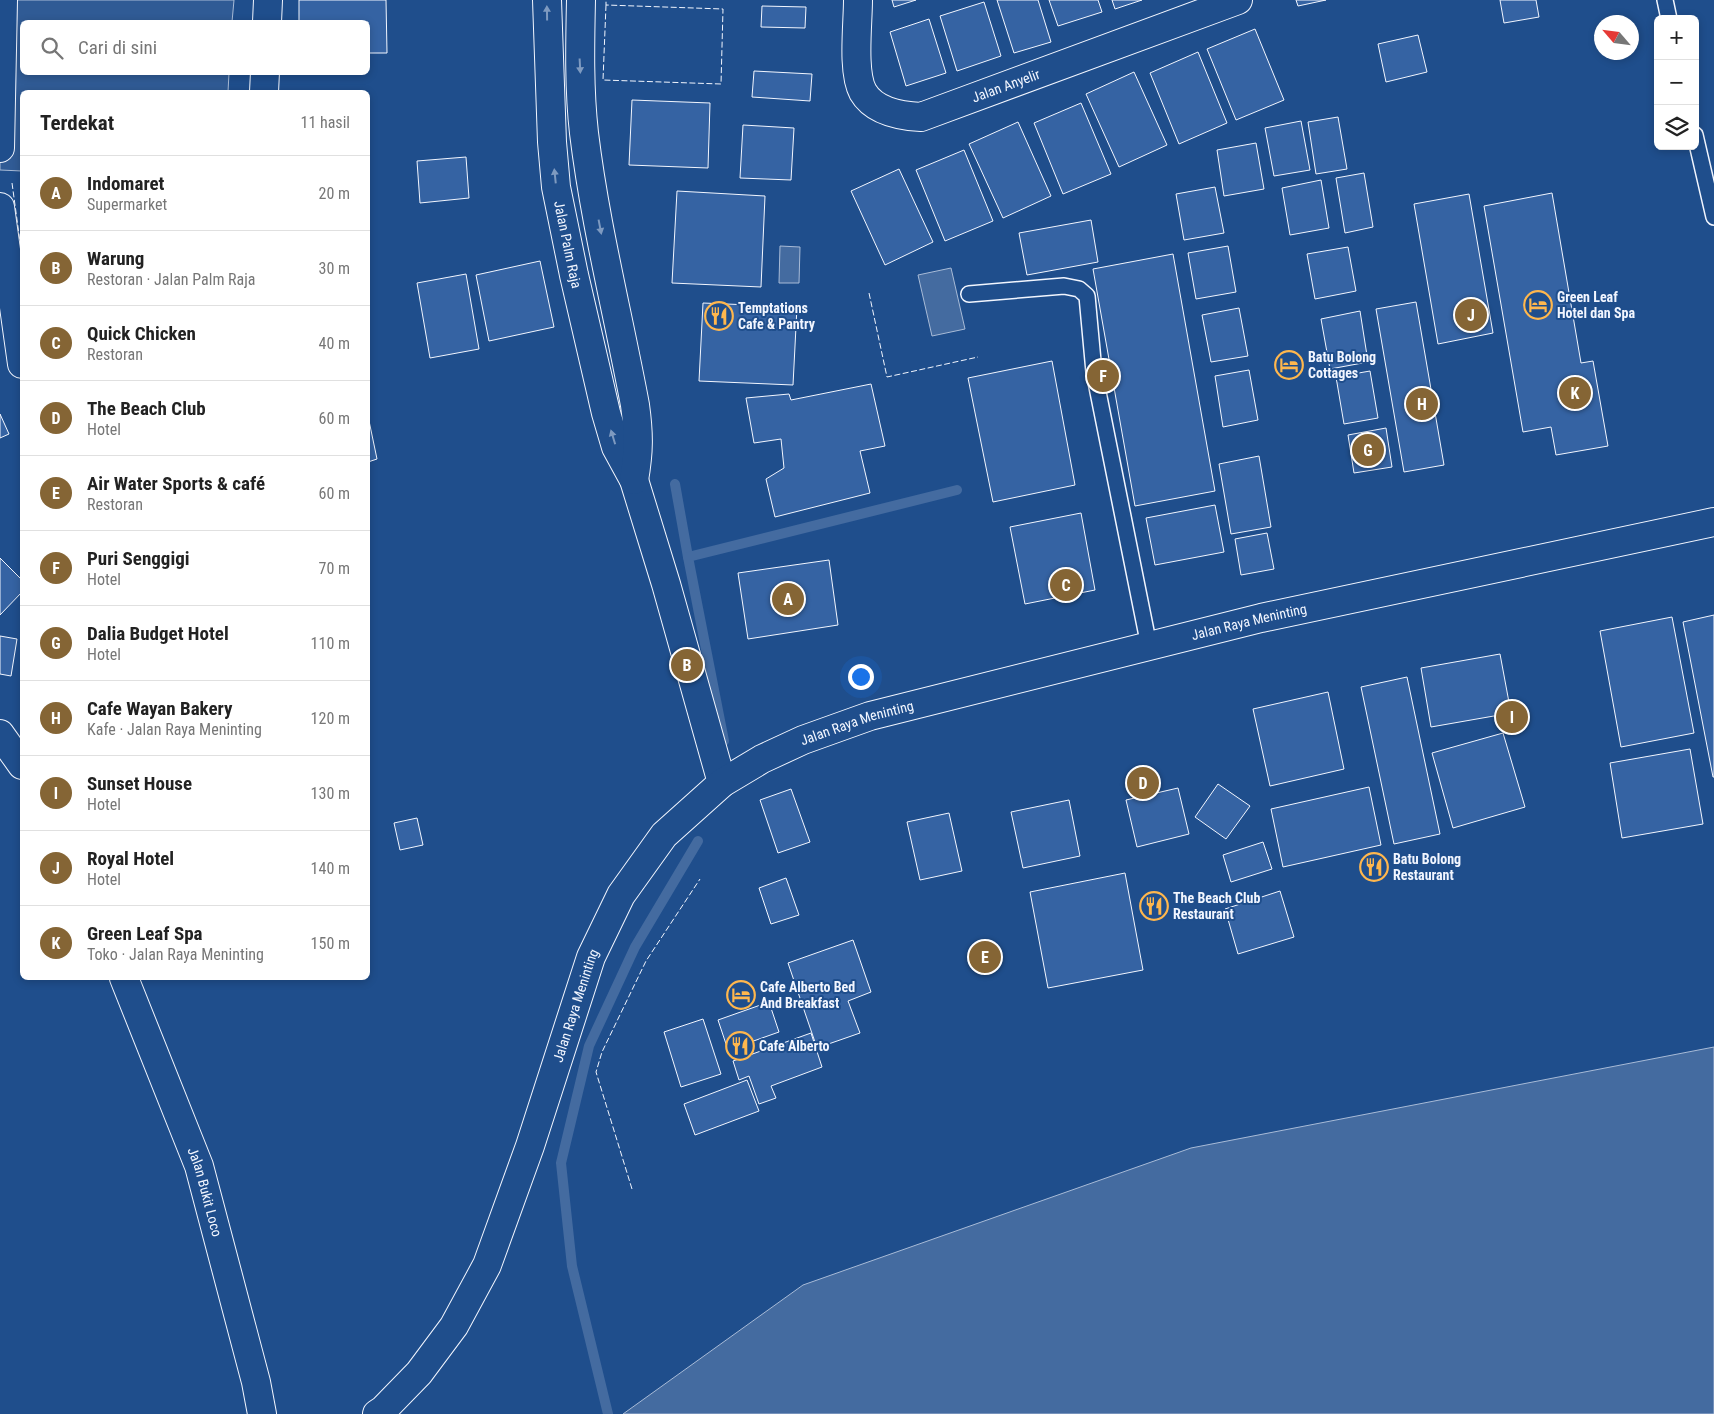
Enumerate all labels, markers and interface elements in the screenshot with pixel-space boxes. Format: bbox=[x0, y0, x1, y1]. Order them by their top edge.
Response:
one-way arrow bbox=[543, 5, 551, 21]
north arrow bbox=[1594, 15, 1639, 60]
map controls bbox=[1654, 15, 1699, 150]
button: + bbox=[1654, 15, 1699, 60]
search box bbox=[20, 20, 370, 75]
icon: search bbox=[38, 34, 66, 62]
text: Cari di sini bbox=[78, 36, 157, 59]
one-way arrow bbox=[577, 58, 585, 74]
button: − bbox=[1654, 60, 1699, 105]
street label: Jalan Anyelir bbox=[970, 66, 1042, 106]
button: layers bbox=[1654, 105, 1699, 150]
text: Terdekat bbox=[40, 111, 114, 135]
text: 11 hasil bbox=[301, 113, 350, 132]
one-way arrow bbox=[551, 167, 559, 183]
text: Indomaret bbox=[87, 172, 164, 195]
text: A bbox=[51, 184, 61, 203]
text: 20 m bbox=[318, 184, 350, 203]
text: Supermarket bbox=[87, 195, 167, 214]
street label: Jalan Palm Raja bbox=[551, 199, 585, 290]
one-way arrow bbox=[596, 220, 604, 236]
text: Warung bbox=[87, 247, 144, 270]
text: B bbox=[52, 259, 60, 278]
text: 30 m bbox=[318, 259, 350, 278]
text: Restoran · Jalan Palm Raja bbox=[87, 270, 256, 289]
place label: Green Leaf Hotel dan Spa bbox=[1557, 289, 1635, 321]
hotel icon: Green Leaf Hotel dan Spa bbox=[1523, 290, 1553, 320]
pin: J bbox=[1455, 296, 1487, 334]
place label: Temptations Cafe & Pantry bbox=[738, 300, 816, 332]
restaurant icon: Temptations Cafe & Pantry bbox=[704, 301, 734, 331]
text: Quick Chicken bbox=[87, 322, 196, 345]
text: C bbox=[51, 334, 61, 353]
text: 40 m bbox=[318, 334, 350, 353]
text: Restoran bbox=[87, 345, 143, 364]
place label: Batu Bolong Cottages bbox=[1308, 349, 1376, 381]
hotel icon: Batu Bolong Cottages bbox=[1274, 350, 1304, 380]
pin: F bbox=[1087, 357, 1119, 395]
pin: K bbox=[1559, 374, 1591, 412]
pin: H bbox=[1406, 385, 1438, 423]
text: The Beach Club bbox=[87, 397, 206, 420]
text: D bbox=[51, 409, 61, 428]
text: 60 m bbox=[318, 409, 350, 428]
text: Hotel bbox=[87, 420, 121, 439]
one-way arrow bbox=[608, 429, 616, 444]
pin: G bbox=[1352, 431, 1384, 469]
text: Air Water Sports & café bbox=[87, 472, 265, 495]
text: E bbox=[52, 484, 60, 503]
text: 60 m bbox=[318, 484, 350, 503]
text: Restoran bbox=[87, 495, 143, 514]
text: Puri Senggigi bbox=[87, 547, 190, 570]
text: F bbox=[52, 559, 60, 578]
text: 70 m bbox=[318, 559, 350, 578]
pin: C bbox=[1050, 566, 1082, 604]
text: Hotel bbox=[87, 570, 121, 589]
pin: A bbox=[772, 580, 804, 618]
street label: Jalan Raya Meninting bbox=[1190, 601, 1308, 643]
text: Dalia Budget Hotel bbox=[87, 622, 229, 645]
text: G bbox=[51, 634, 61, 653]
text: 110 m bbox=[311, 634, 350, 653]
text: Hotel bbox=[87, 645, 121, 664]
pin: B bbox=[671, 646, 703, 684]
your location bbox=[848, 664, 874, 690]
text: Cafe Wayan Bakery bbox=[87, 697, 233, 720]
street label: Jalan Raya Meninting bbox=[798, 697, 915, 748]
pin: I bbox=[1496, 698, 1528, 736]
text: H bbox=[51, 709, 61, 728]
text: 120 m bbox=[311, 709, 350, 728]
text: Kafe · Jalan Raya Meninting bbox=[87, 720, 262, 739]
pin: D bbox=[1127, 764, 1159, 802]
text: Sunset House bbox=[87, 772, 192, 795]
text: I bbox=[54, 784, 58, 803]
text: 130 m bbox=[311, 784, 350, 803]
text: Hotel bbox=[87, 795, 121, 814]
text: Royal Hotel bbox=[87, 847, 174, 870]
place label: Batu Bolong Restaurant bbox=[1393, 851, 1461, 883]
restaurant icon: Batu Bolong Restaurant bbox=[1359, 852, 1389, 882]
text: J bbox=[52, 859, 60, 878]
text: 140 m bbox=[311, 859, 350, 878]
text: Hotel bbox=[87, 870, 121, 889]
place label: The Beach Club Restaurant bbox=[1173, 890, 1261, 922]
restaurant icon: The Beach Club Restaurant bbox=[1139, 891, 1169, 921]
text: Green Leaf Spa bbox=[87, 922, 203, 945]
text: K bbox=[52, 934, 60, 953]
text: 150 m bbox=[311, 934, 350, 953]
pin: E bbox=[969, 938, 1001, 976]
text: Toko · Jalan Raya Meninting bbox=[87, 945, 264, 964]
street label: Jalan Raya Meninting bbox=[550, 946, 602, 1064]
place label: Cafe Alberto Bed And Breakfast bbox=[760, 979, 855, 1011]
hotel icon: Cafe Alberto Bed And Breakfast bbox=[726, 980, 756, 1010]
restaurant icon: Cafe Alberto bbox=[725, 1031, 755, 1061]
place label: Cafe Alberto bbox=[759, 1038, 830, 1054]
street label: Jalan Bukit Loco bbox=[184, 1145, 225, 1238]

